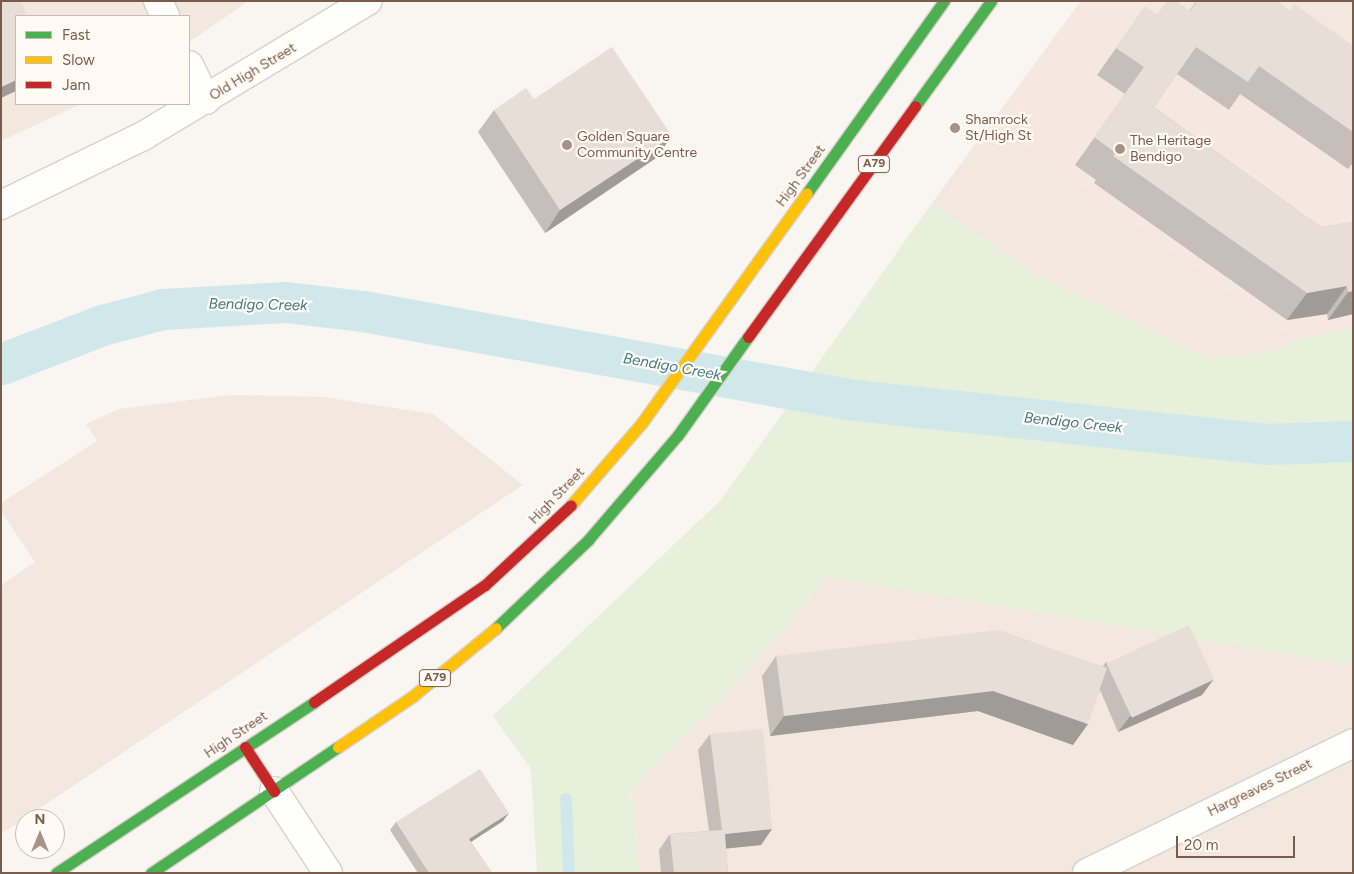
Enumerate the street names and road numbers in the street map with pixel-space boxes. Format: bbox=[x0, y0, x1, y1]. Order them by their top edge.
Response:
street label: Old High Street bbox=[207, 40, 299, 104]
street label: High Street bbox=[773, 142, 829, 210]
road number: A79 bbox=[858, 154, 890, 173]
street label: High Street bbox=[526, 464, 588, 528]
road number: A79 bbox=[419, 668, 451, 688]
street label: High Street bbox=[201, 708, 271, 762]
street label: Hargreaves Street bbox=[1205, 755, 1315, 821]

